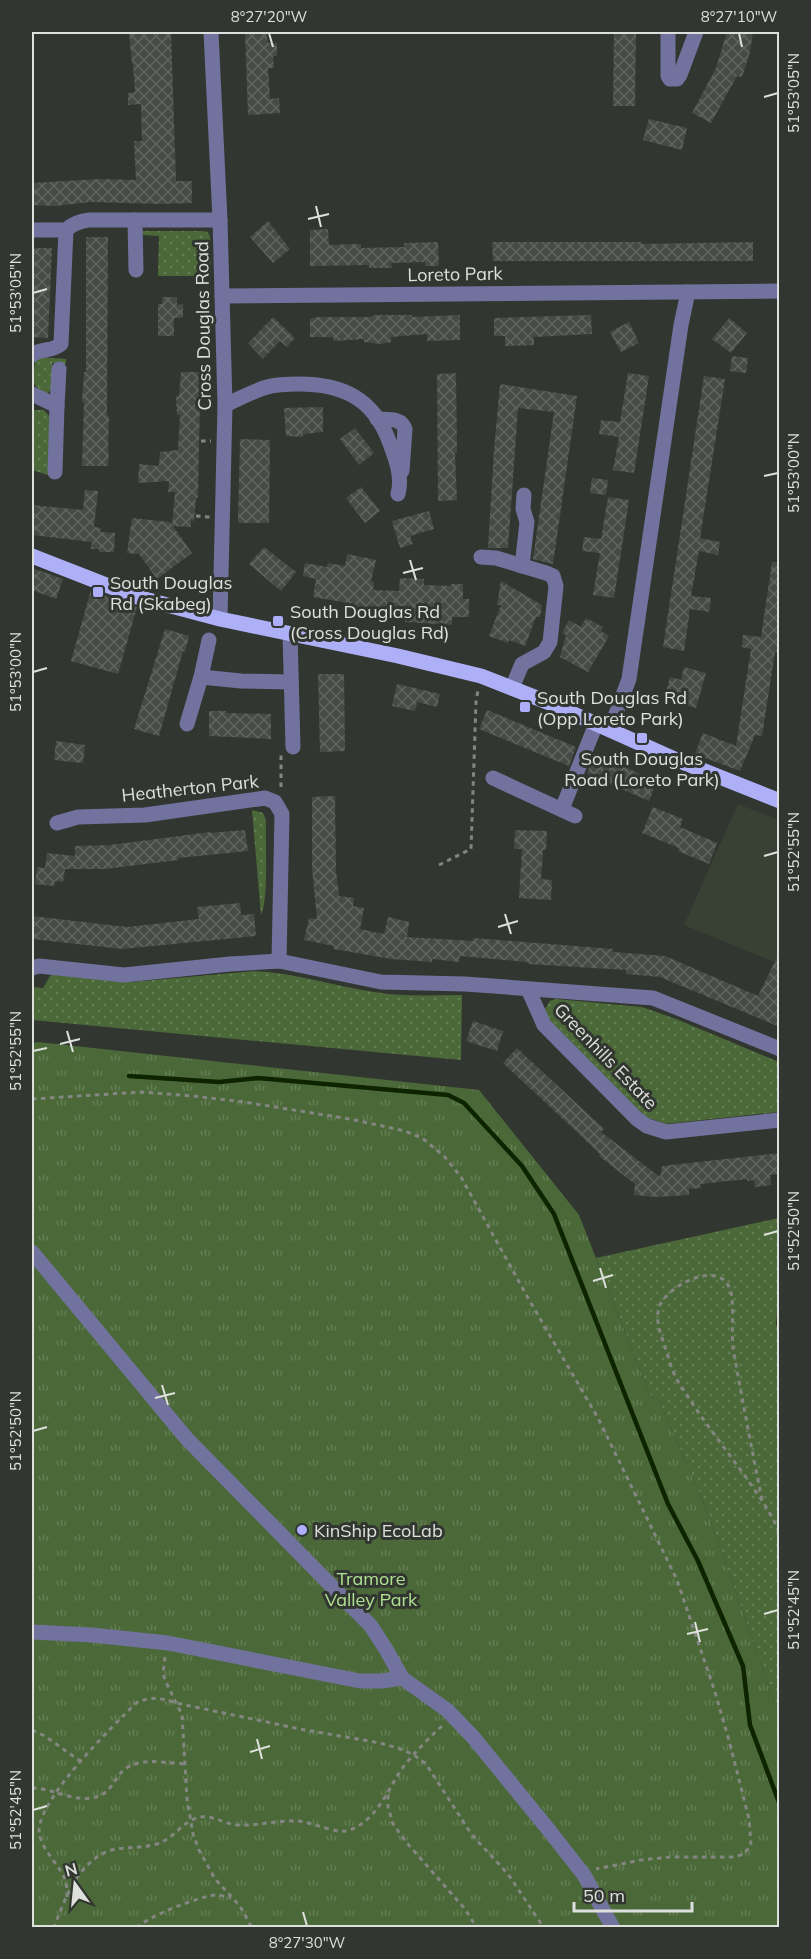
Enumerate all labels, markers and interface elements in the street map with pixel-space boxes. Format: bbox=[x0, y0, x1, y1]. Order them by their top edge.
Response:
text: 8°27'20"W bbox=[231, 7, 308, 26]
text: 8°27'10"W bbox=[701, 7, 778, 26]
text: 51°53'05"N bbox=[784, 53, 803, 133]
street label: Cross Douglas Road bbox=[190, 241, 216, 411]
text: 51°53'05"N bbox=[6, 253, 25, 333]
street label: Loreto Park bbox=[407, 262, 504, 286]
text: 51°53'00"N bbox=[784, 433, 803, 513]
place label: South Douglas Rd (Skabeg) bbox=[110, 571, 232, 615]
marker: South Douglas Rd (Skabeg) bbox=[91, 585, 105, 599]
place label: South Douglas Rd (Cross Douglas Rd) bbox=[290, 600, 450, 644]
marker: South Douglas Rd (Cross Douglas Rd) bbox=[271, 614, 285, 628]
text: 51°53'00"N bbox=[6, 632, 25, 712]
place label: South Douglas Rd (Opp Loreto Park) bbox=[537, 686, 687, 730]
marker: South Douglas Rd (Opp Loreto Park) bbox=[518, 700, 532, 714]
marker: South Douglas Road (Loreto Park) bbox=[635, 731, 649, 745]
place label: South Douglas Road (Loreto Park) bbox=[564, 747, 720, 791]
street label: Heatherton Park bbox=[120, 769, 260, 807]
text: 51°52'55"N bbox=[784, 812, 803, 892]
street label: Greenhills Estate bbox=[549, 998, 663, 1114]
text: 51°52'55"N bbox=[6, 1011, 25, 1091]
text: 51°52'50"N bbox=[784, 1191, 803, 1271]
text: 51°52'50"N bbox=[6, 1391, 25, 1471]
place label: KinShip EcoLab bbox=[314, 1519, 443, 1542]
marker: KinShip EcoLab bbox=[295, 1523, 309, 1537]
park label: Tramore Valley Park bbox=[325, 1567, 418, 1611]
text: 51°52'45"N bbox=[784, 1570, 803, 1650]
text: 51°52'45"N bbox=[6, 1770, 25, 1850]
north arrow bbox=[45, 1854, 105, 1914]
text: N bbox=[63, 1858, 80, 1881]
scale bar bbox=[574, 1875, 692, 1913]
text: 50 m bbox=[583, 1884, 625, 1907]
text: 8°27'30"W bbox=[269, 1933, 346, 1952]

